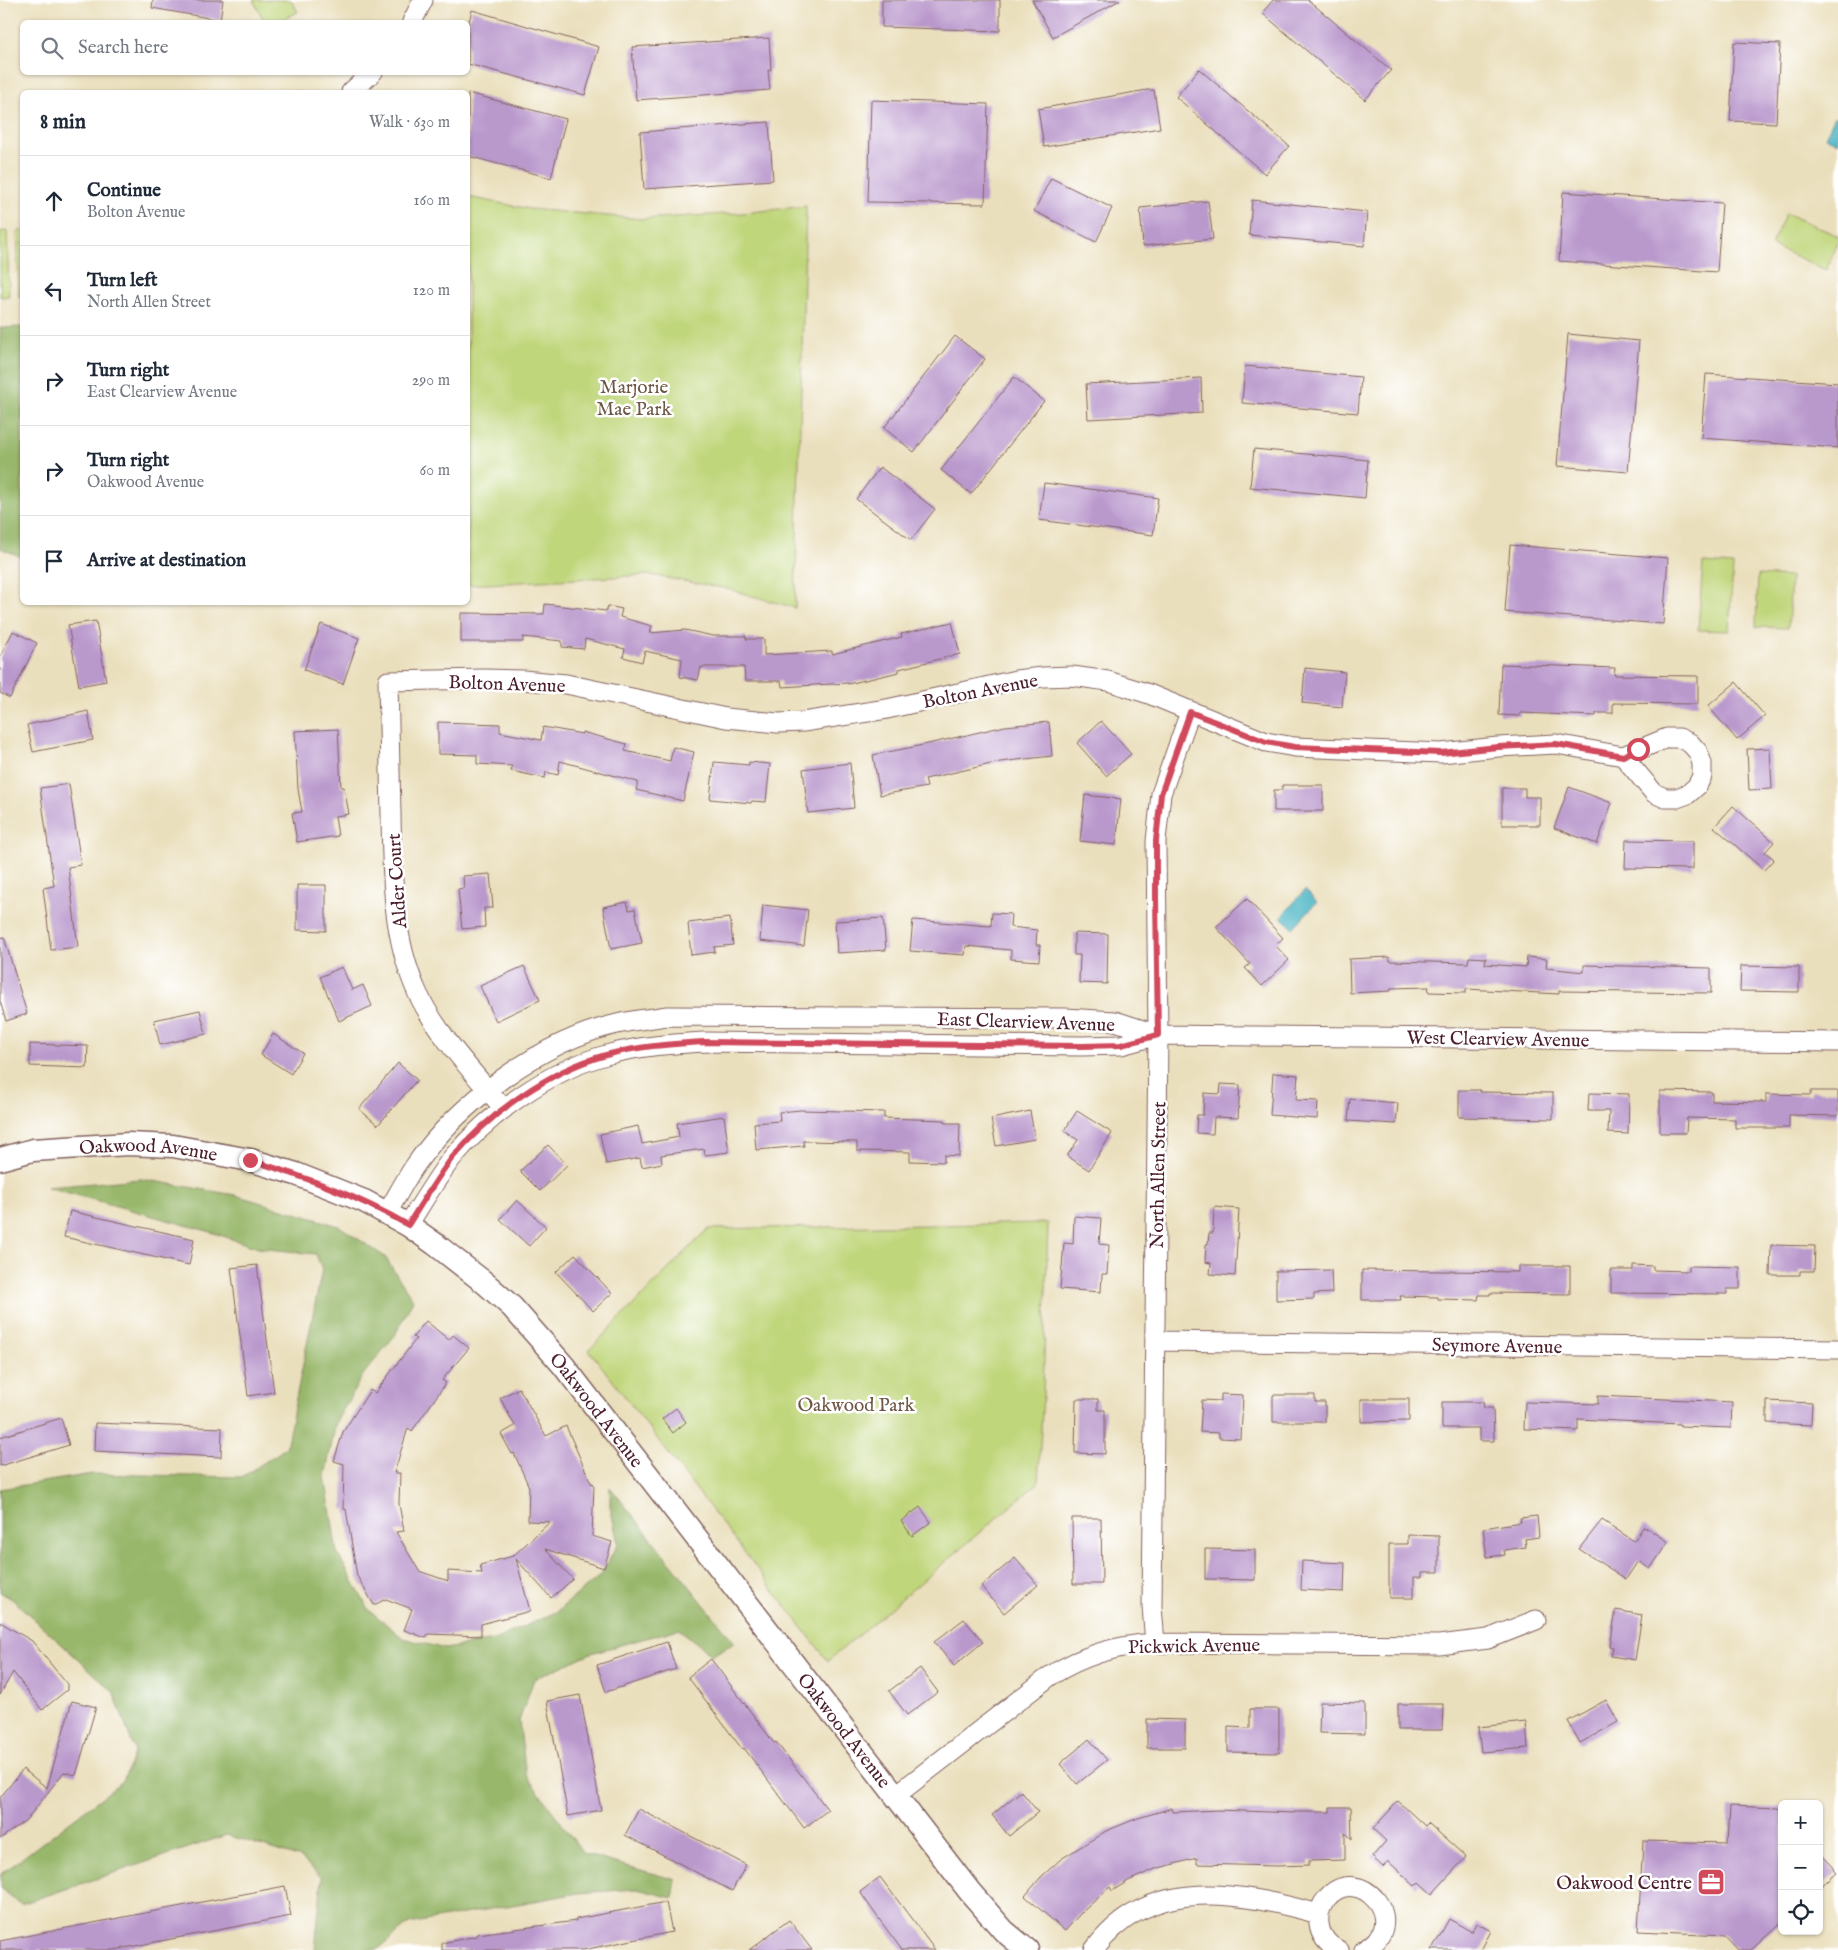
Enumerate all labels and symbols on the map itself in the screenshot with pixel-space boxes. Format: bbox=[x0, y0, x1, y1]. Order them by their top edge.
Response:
park label: Marjorie Mae Park bbox=[596, 376, 672, 422]
street label: Bolton Avenue bbox=[921, 669, 1040, 715]
street label: Bolton Avenue bbox=[448, 671, 566, 699]
route start bbox=[1627, 738, 1650, 761]
street label: Alder Court bbox=[383, 832, 413, 930]
street label: East Clearview Avenue bbox=[936, 1008, 1116, 1038]
street label: West Clearview Avenue bbox=[1406, 1026, 1590, 1054]
street label: North Allen Street bbox=[1146, 1101, 1172, 1249]
street label: Oakwood Avenue bbox=[78, 1134, 220, 1168]
route end bbox=[239, 1149, 262, 1172]
street label: Seymore Avenue bbox=[1432, 1334, 1563, 1360]
street label: Oakwood Avenue bbox=[544, 1348, 648, 1473]
park label: Oakwood Park bbox=[797, 1394, 915, 1418]
street label: Pickwick Avenue bbox=[1128, 1634, 1261, 1660]
street label: Oakwood Avenue bbox=[791, 1669, 896, 1794]
office icon: Oakwood Centre bbox=[1696, 1867, 1726, 1897]
place label: Oakwood Centre bbox=[1556, 1872, 1692, 1896]

